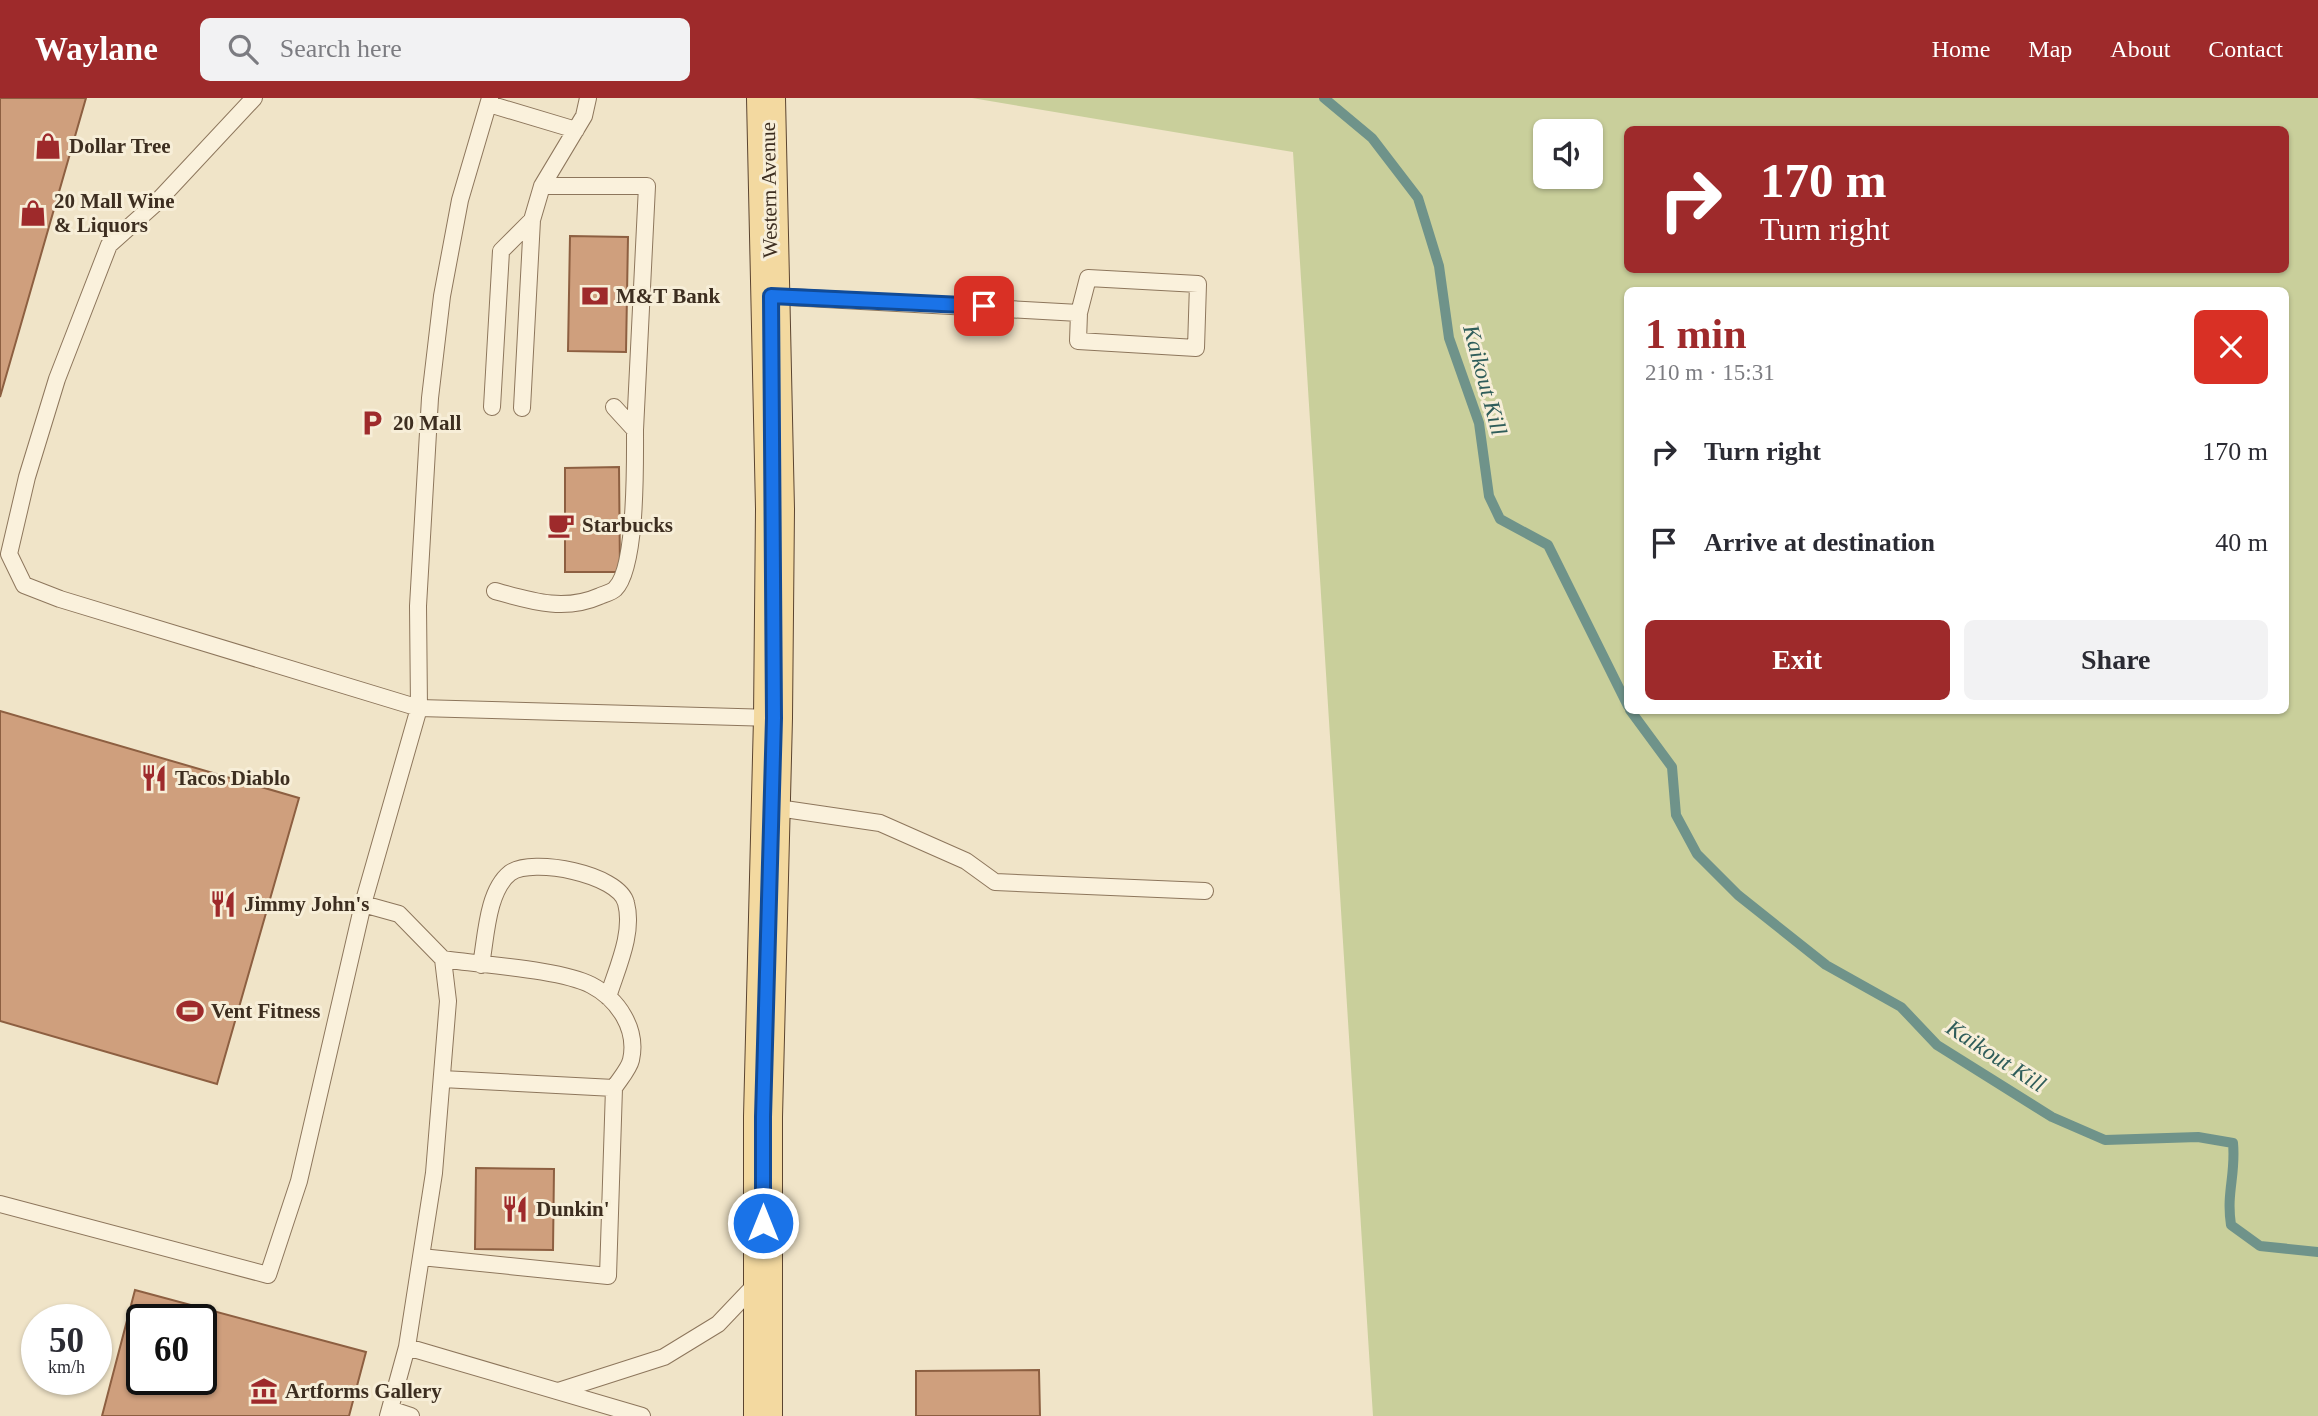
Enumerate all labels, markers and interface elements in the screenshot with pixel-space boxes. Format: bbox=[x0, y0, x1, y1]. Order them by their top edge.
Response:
search box bbox=[200, 18, 690, 81]
icon: search bbox=[224, 30, 262, 68]
text: Waylane bbox=[35, 31, 158, 67]
text: Search here bbox=[280, 34, 402, 63]
text: Home bbox=[1932, 36, 1990, 62]
text: Map bbox=[2028, 36, 2072, 62]
text: About bbox=[2110, 36, 2170, 62]
text: Contact bbox=[2208, 36, 2283, 62]
map controls bbox=[1533, 119, 1603, 189]
button: sound bbox=[1533, 119, 1603, 189]
street label: Western Avenue bbox=[756, 122, 782, 258]
shop icon: Dollar Tree bbox=[33, 131, 63, 161]
place label: Dollar Tree bbox=[69, 134, 171, 158]
text: 170 m bbox=[1760, 153, 1887, 208]
icon: right bbox=[1645, 154, 1736, 245]
place label: 20 Mall Wine & Liquors bbox=[54, 189, 175, 237]
shop icon: 20 Mall Wine & Liquors bbox=[18, 198, 48, 228]
text: Turn right bbox=[1760, 211, 1890, 247]
pin bbox=[954, 276, 1014, 336]
bank icon: M&T Bank bbox=[580, 281, 610, 311]
place label: M&T Bank bbox=[616, 284, 720, 308]
icon: arrive bbox=[965, 287, 1003, 325]
button: close bbox=[2194, 310, 2268, 384]
text: 1 min bbox=[1645, 311, 1747, 357]
water label: Kaikout Kill bbox=[1458, 321, 1512, 438]
text: 210 m · 15:31 bbox=[1645, 360, 1775, 385]
parking icon: 20 Mall bbox=[357, 408, 387, 438]
place label: 20 Mall bbox=[393, 411, 461, 435]
icon: right bbox=[1645, 433, 1683, 471]
text: Turn right bbox=[1704, 437, 1821, 466]
text: 170 m bbox=[2202, 437, 2268, 466]
cafe icon: Starbucks bbox=[546, 510, 576, 540]
place label: Starbucks bbox=[582, 513, 673, 537]
icon: arrive bbox=[1645, 524, 1683, 562]
text: Arrive at destination bbox=[1704, 528, 1935, 557]
text: 40 m bbox=[2215, 528, 2268, 557]
button: Exit bbox=[1645, 620, 1950, 700]
button: Share bbox=[1964, 620, 2268, 700]
restaurant icon: Tacos Diablo bbox=[139, 763, 169, 793]
place label: Tacos Diablo bbox=[175, 766, 290, 790]
restaurant icon: Jimmy John's bbox=[208, 889, 238, 919]
place label: Jimmy John's bbox=[244, 892, 369, 916]
sports icon: Vent Fitness bbox=[175, 996, 205, 1026]
place label: Vent Fitness bbox=[211, 999, 320, 1023]
water label: Kaikout Kill bbox=[1941, 1014, 2050, 1097]
position arrow bbox=[726, 1186, 800, 1260]
restaurant icon: Dunkin' bbox=[500, 1194, 530, 1224]
place label: Dunkin' bbox=[536, 1197, 610, 1221]
speed limit sign: 60 bbox=[126, 1304, 217, 1395]
text: 50 bbox=[49, 1321, 84, 1360]
text: km/h bbox=[48, 1357, 85, 1377]
museum icon: Artforms Gallery bbox=[249, 1376, 279, 1406]
place label: Artforms Gallery bbox=[285, 1379, 442, 1403]

